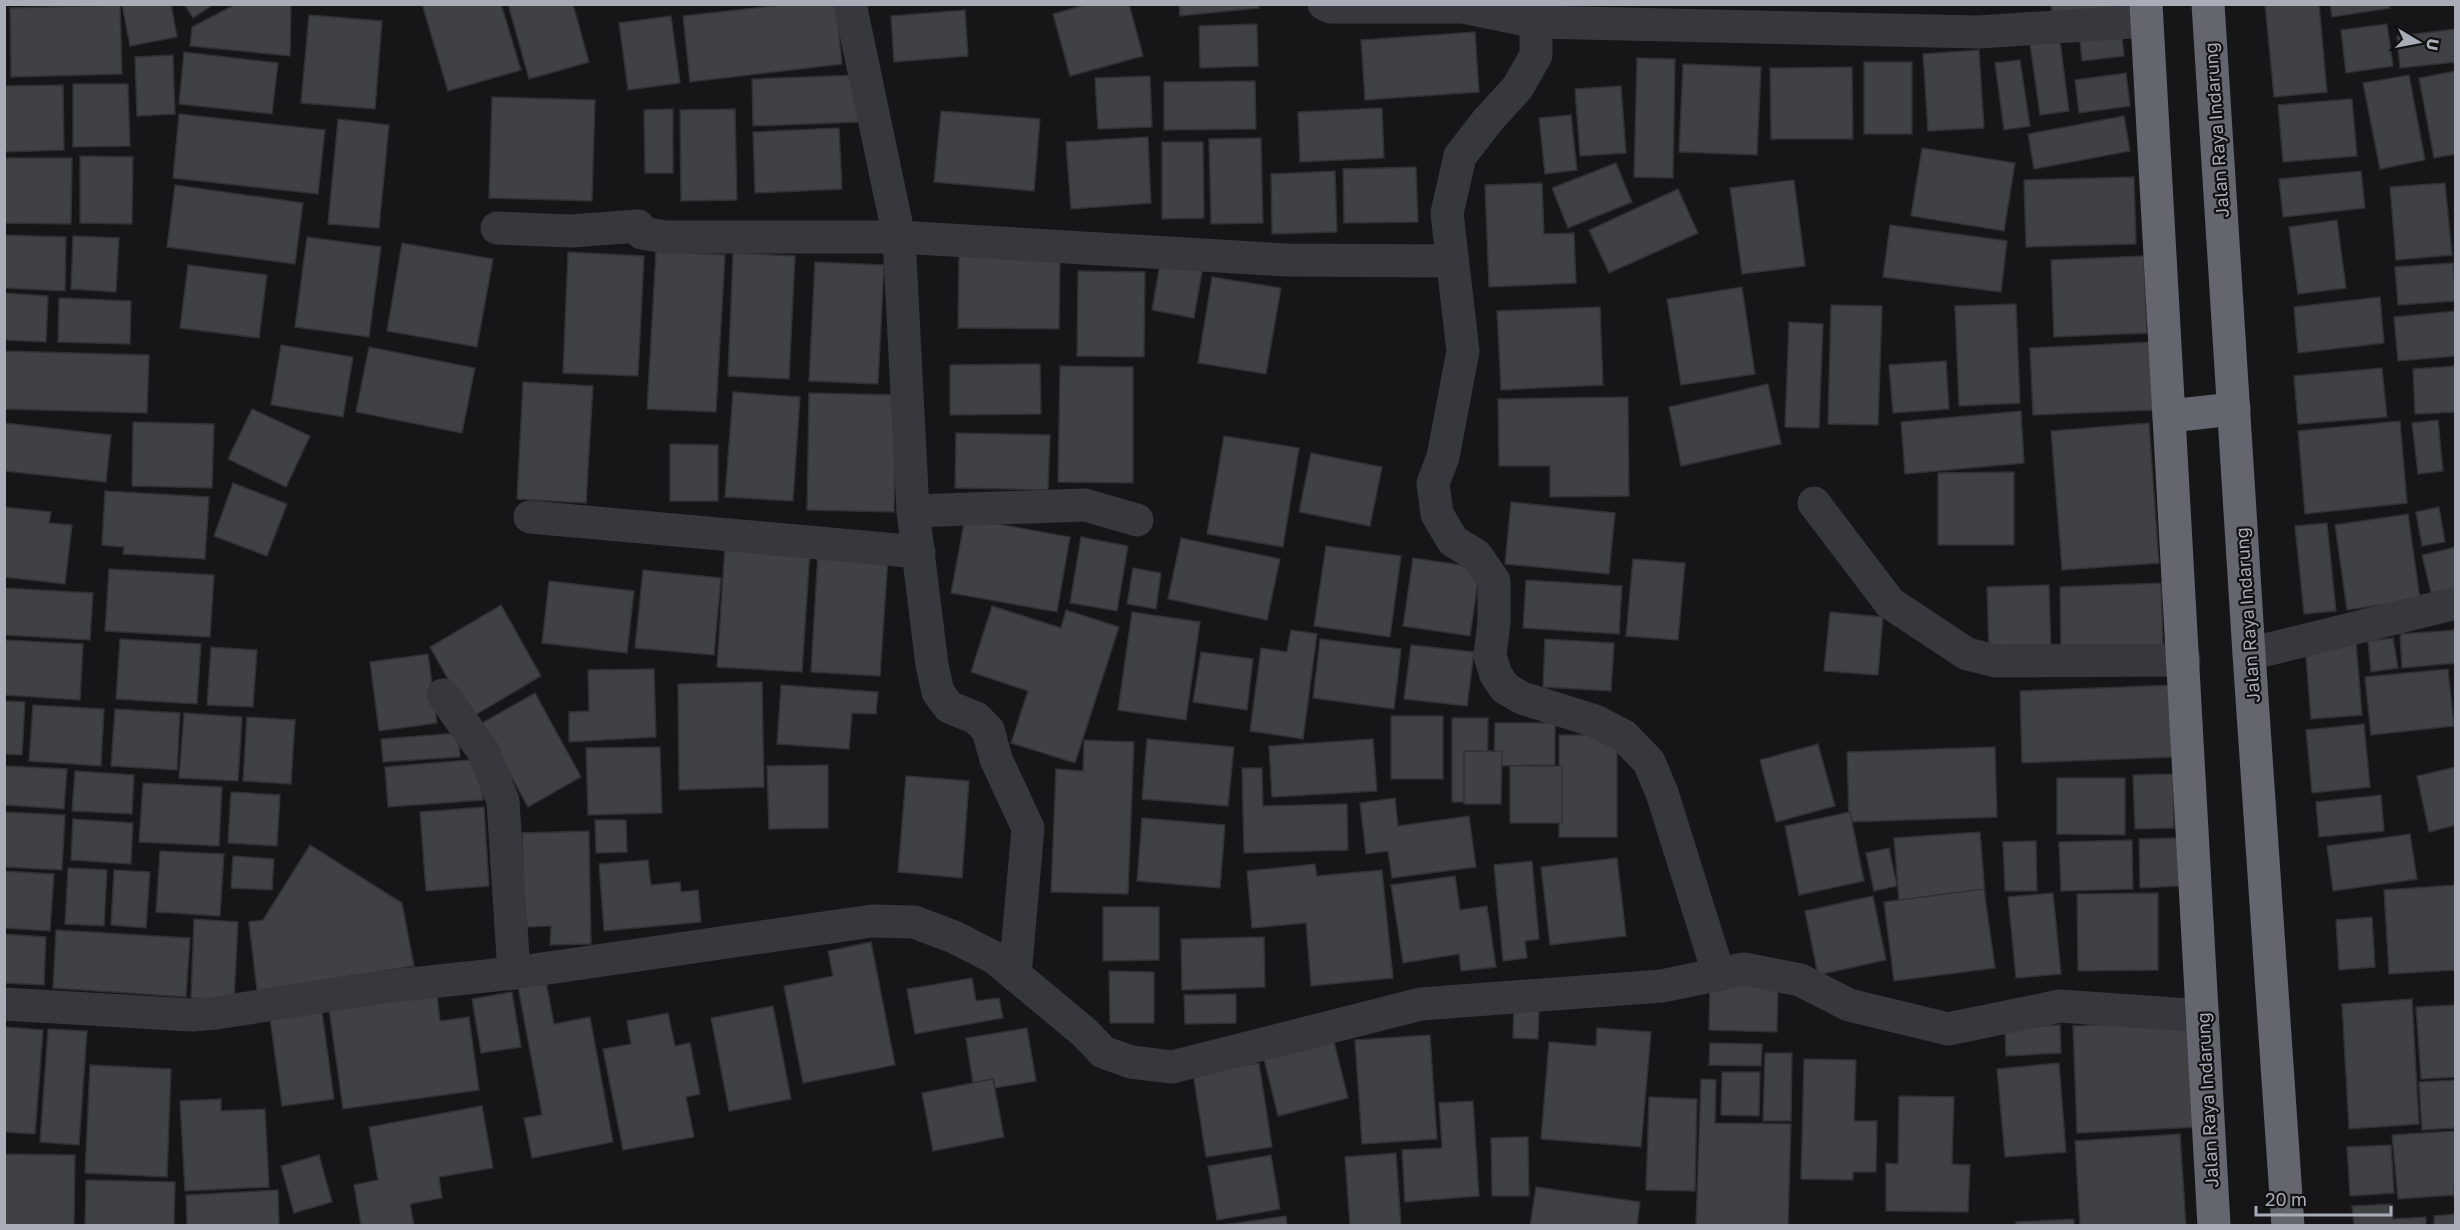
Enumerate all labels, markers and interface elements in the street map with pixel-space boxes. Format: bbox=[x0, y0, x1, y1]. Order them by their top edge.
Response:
north arrow bbox=[2388, 12, 2448, 72]
text: U bbox=[2422, 37, 2444, 52]
street label: Jalan Raya Indarung bbox=[2199, 42, 2233, 218]
street label: Jalan Raya Indarung bbox=[2230, 527, 2264, 703]
street label: Jalan Raya Indarung bbox=[2191, 1012, 2223, 1188]
scale bar bbox=[2256, 1179, 2391, 1217]
text: 20 m bbox=[2265, 1188, 2307, 1210]

